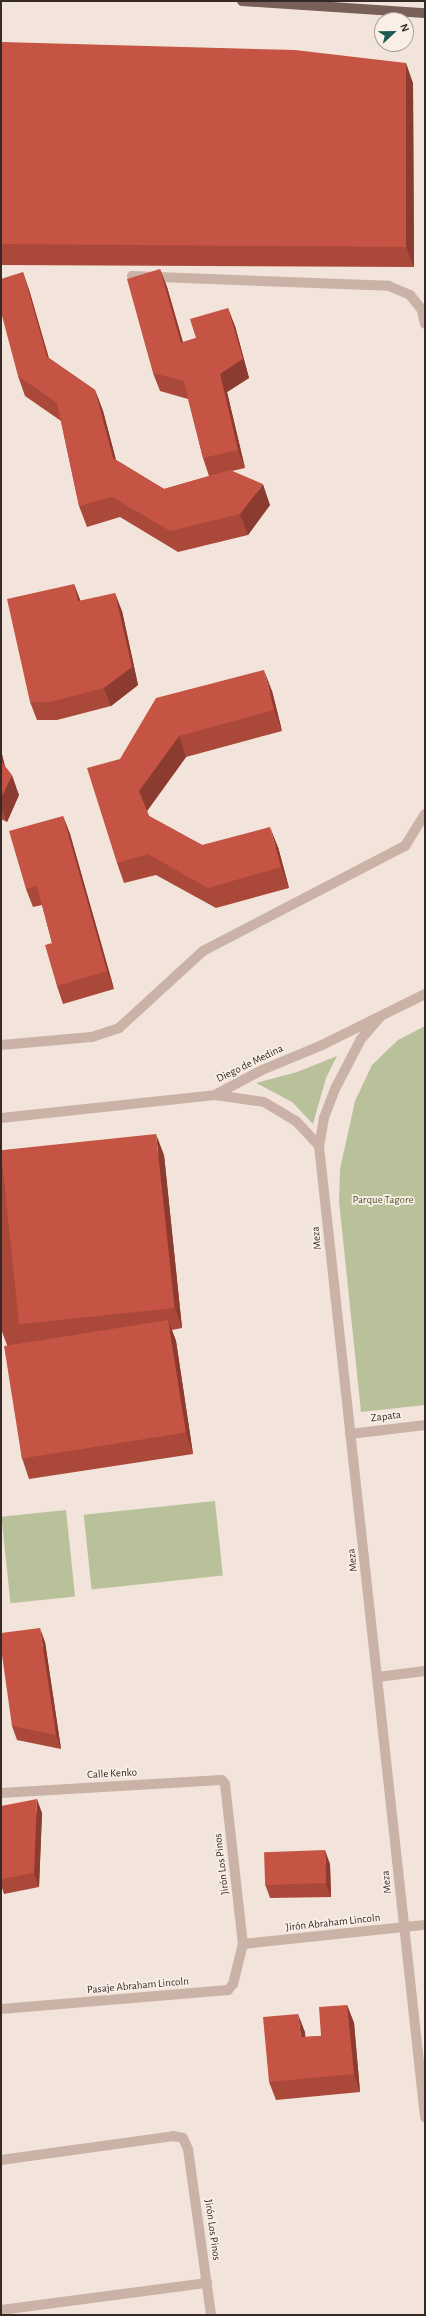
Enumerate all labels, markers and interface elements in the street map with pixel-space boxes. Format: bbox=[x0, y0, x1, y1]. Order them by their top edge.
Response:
north arrow bbox=[374, 12, 414, 52]
text: N bbox=[398, 22, 411, 33]
street label: Diego de Medina bbox=[215, 1042, 285, 1086]
park label: Parque Tagore bbox=[352, 1193, 414, 1207]
street label: Meza bbox=[309, 1226, 325, 1250]
street label: Zapata bbox=[370, 1409, 402, 1425]
street label: Meza bbox=[345, 1548, 361, 1572]
street label: Calle Kenko bbox=[87, 1766, 137, 1782]
street label: Jirón Los Pinos bbox=[212, 1833, 232, 1895]
street label: Meza bbox=[379, 1870, 395, 1894]
street label: Jirón Abraham Lincoln bbox=[285, 1911, 381, 1935]
street label: Pasaje Abraham Lincoln bbox=[87, 1975, 189, 1997]
street label: Jirón Los Pinos bbox=[201, 2199, 223, 2261]

